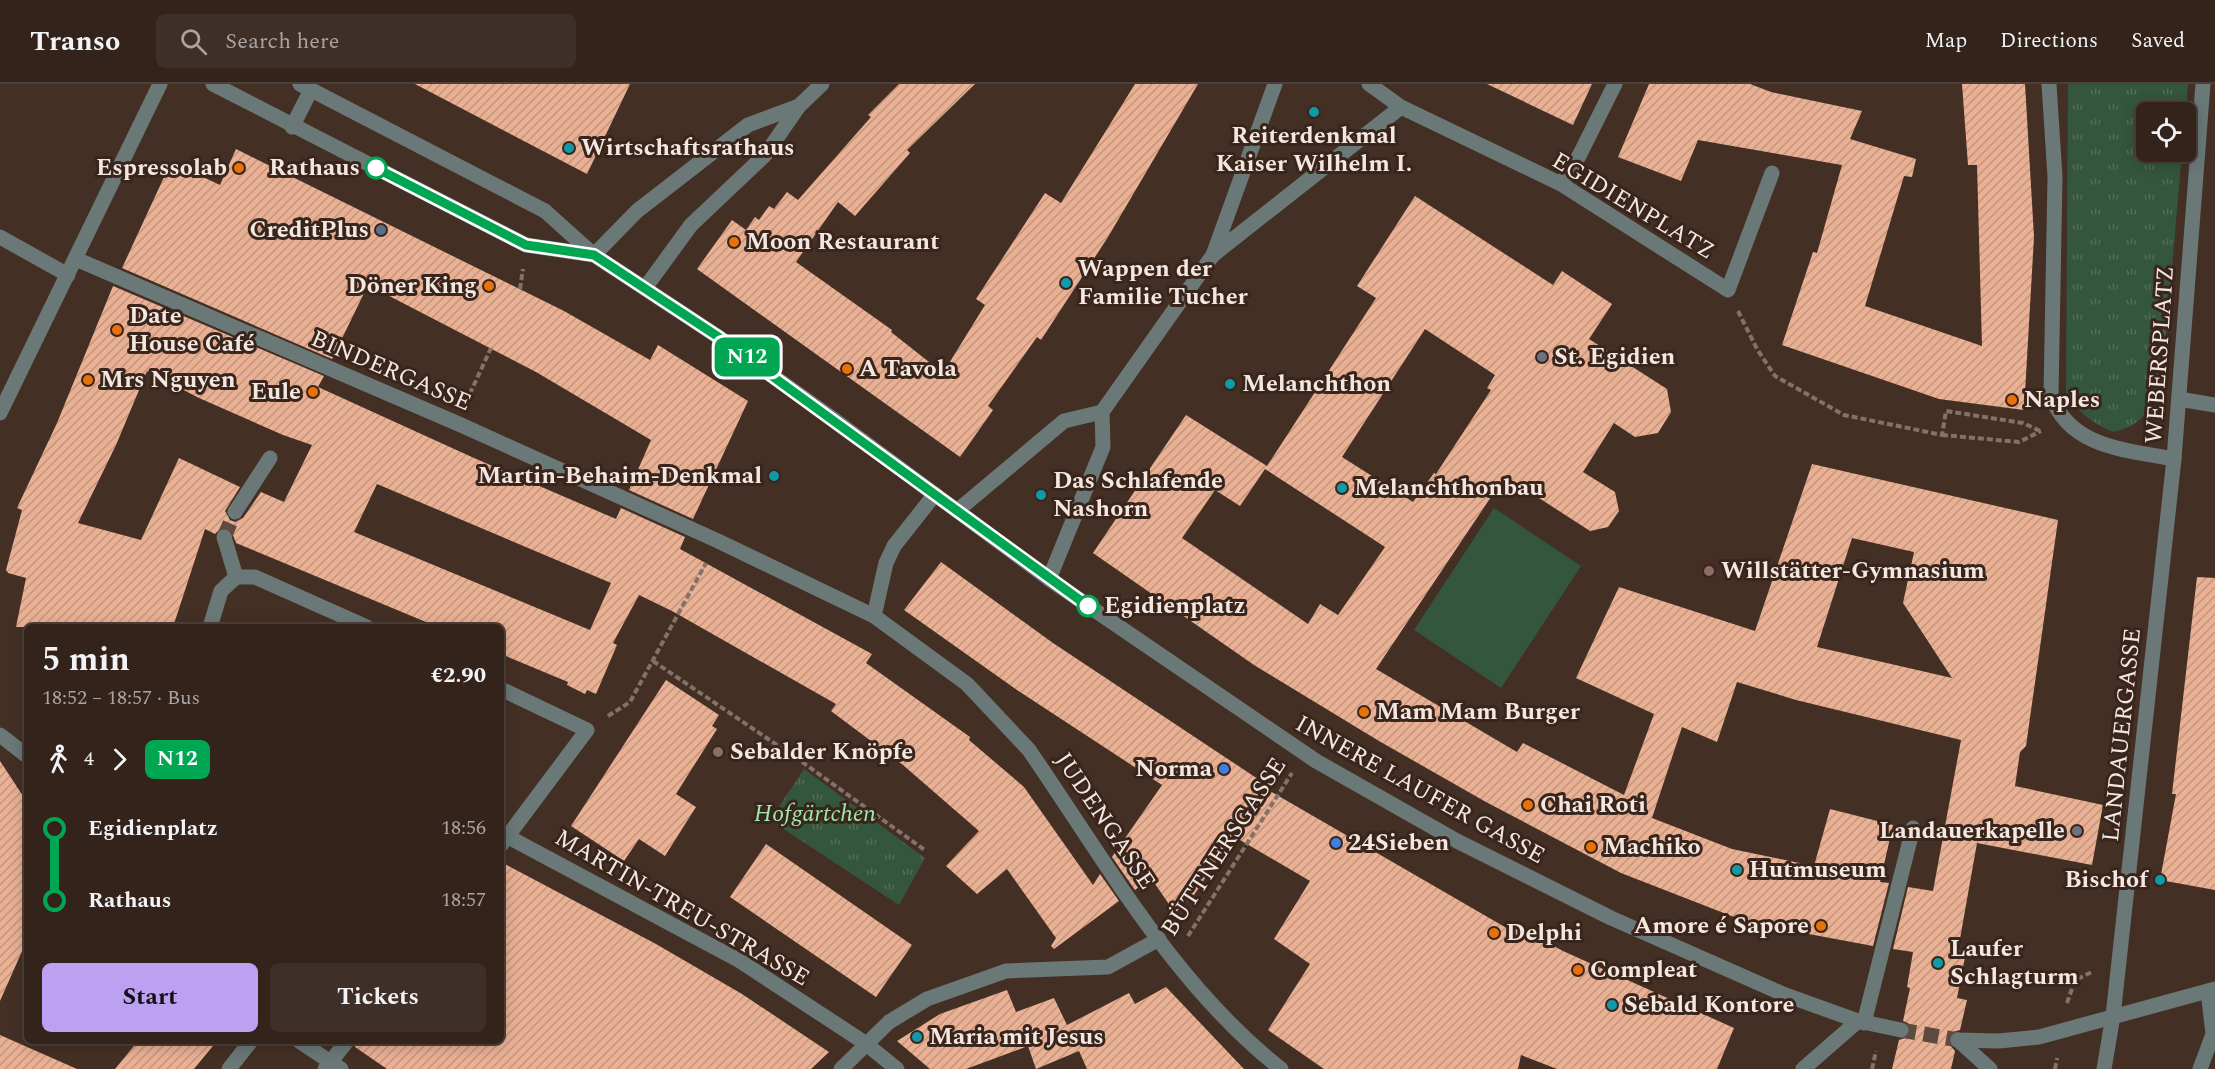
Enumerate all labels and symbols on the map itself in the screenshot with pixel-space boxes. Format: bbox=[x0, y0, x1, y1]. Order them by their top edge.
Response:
marker: Reiterdenkmal Kaiser Wilhelm I. bbox=[1307, 105, 1321, 119]
place label: Reiterdenkmal Kaiser Wilhelm I. bbox=[1216, 118, 1412, 182]
place label: Wirtschaftsrathaus bbox=[581, 130, 795, 166]
marker: Wirtschaftsrathaus bbox=[562, 141, 576, 155]
street label: EGIDIENPLATZ bbox=[1544, 143, 1722, 269]
place label: Espressolab bbox=[96, 150, 227, 186]
place label: Rathaus bbox=[269, 150, 360, 186]
marker: Rathaus bbox=[365, 157, 387, 179]
marker: Espressolab bbox=[232, 161, 246, 175]
place label: CreditPlus bbox=[249, 212, 369, 248]
marker: CreditPlus bbox=[374, 223, 388, 237]
place label: Moon Restaurant bbox=[746, 224, 939, 260]
marker: Moon Restaurant bbox=[727, 235, 741, 249]
place label: Wappen der Familie Tucher bbox=[1078, 251, 1249, 315]
street label: WEBERSPLATZ bbox=[2136, 265, 2184, 445]
place label: Döner King bbox=[347, 268, 477, 304]
marker: Wappen der Familie Tucher bbox=[1059, 276, 1073, 290]
marker: Döner King bbox=[482, 279, 496, 293]
place label: Date House Café bbox=[129, 298, 255, 362]
street label: BINDERGASSE bbox=[305, 321, 477, 421]
marker: Date House Café bbox=[110, 323, 124, 337]
line badge: N12 bbox=[712, 338, 782, 376]
place label: St. Egidien bbox=[1554, 339, 1676, 375]
marker: St. Egidien bbox=[1535, 350, 1549, 364]
place label: A Tavola bbox=[859, 351, 957, 387]
place label: Mrs Nguyen bbox=[100, 362, 236, 398]
marker: A Tavola bbox=[840, 362, 854, 376]
place label: Melanchthon bbox=[1242, 366, 1391, 402]
marker: Mrs Nguyen bbox=[81, 373, 95, 387]
place label: Eule bbox=[251, 374, 301, 410]
marker: Melanchthon bbox=[1223, 377, 1237, 391]
place label: Naples bbox=[2024, 382, 2100, 418]
marker: Eule bbox=[306, 385, 320, 399]
marker: Naples bbox=[2005, 393, 2019, 407]
place label: Martin-Behaim-Denkmal bbox=[477, 458, 762, 494]
place label: Das Schlafende Nashorn bbox=[1053, 463, 1223, 527]
marker: Martin-Behaim-Denkmal bbox=[767, 469, 781, 483]
place label: Melanchthonbau bbox=[1354, 470, 1543, 506]
marker: Melanchthonbau bbox=[1335, 481, 1349, 495]
marker: Das Schlafende Nashorn bbox=[1034, 488, 1048, 502]
place label: Willstätter-Gymnasium bbox=[1721, 553, 1985, 589]
marker: Willstätter-Gymnasium bbox=[1702, 564, 1716, 578]
place label: Egidienplatz bbox=[1104, 588, 1246, 624]
marker: Egidienplatz bbox=[1077, 595, 1099, 617]
street label: LANDAUERGASSE bbox=[2093, 626, 2151, 844]
place label: Mam Mam Burger bbox=[1376, 694, 1581, 730]
marker: Mam Mam Burger bbox=[1357, 705, 1371, 719]
street label: INNERE LAUFER GASSE bbox=[1288, 706, 1552, 874]
place label: Sebalder Knöpfe bbox=[730, 734, 913, 770]
marker: Sebalder Knöpfe bbox=[711, 745, 725, 759]
street label: JUDENGASSE bbox=[1046, 745, 1164, 897]
street label: BÜTTNERSGASSE bbox=[1152, 750, 1296, 944]
place label: Norma bbox=[1135, 751, 1213, 787]
marker: Norma bbox=[1217, 762, 1231, 776]
place label: Chai Roti bbox=[1540, 787, 1646, 823]
park label: Hofgärtchen bbox=[754, 796, 876, 832]
marker: Chai Roti bbox=[1521, 798, 1535, 812]
place label: Landauerkapelle bbox=[1879, 813, 2065, 849]
street label: MARTIN-TREU-STRASSE bbox=[548, 820, 816, 996]
marker: Landauerkapelle bbox=[2070, 824, 2084, 838]
place label: 24Sieben bbox=[1348, 825, 1450, 861]
place label: Machiko bbox=[1603, 829, 1701, 865]
marker: 24Sieben bbox=[1329, 836, 1343, 850]
marker: Machiko bbox=[1584, 840, 1598, 854]
place label: Hutmuseum bbox=[1749, 852, 1887, 888]
place label: Bischof bbox=[2064, 862, 2150, 898]
marker: Hutmuseum bbox=[1730, 863, 1744, 877]
marker: Bischof bbox=[2153, 873, 2167, 887]
place label: Amore é Sapore bbox=[1634, 908, 1809, 944]
place label: Delphi bbox=[1506, 915, 1582, 951]
marker: Amore é Sapore bbox=[1814, 919, 1828, 933]
marker: Delphi bbox=[1487, 926, 1501, 940]
place label: Laufer Schlagturm bbox=[1950, 931, 2079, 995]
place label: Compleat bbox=[1590, 952, 1697, 988]
marker: Laufer Schlagturm bbox=[1931, 956, 1945, 970]
marker: Compleat bbox=[1571, 963, 1585, 977]
place label: Sebald Kontore bbox=[1624, 987, 1794, 1023]
marker: Sebald Kontore bbox=[1605, 998, 1619, 1012]
place label: Maria mit Jesus bbox=[929, 1019, 1104, 1055]
marker: Maria mit Jesus bbox=[910, 1030, 924, 1044]

